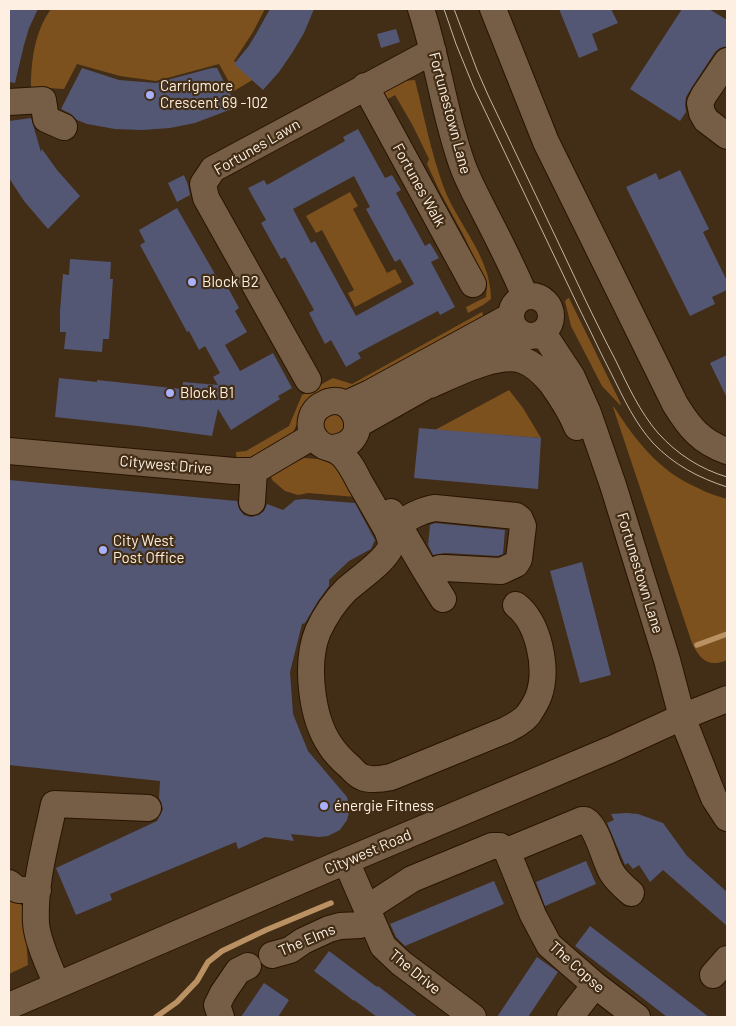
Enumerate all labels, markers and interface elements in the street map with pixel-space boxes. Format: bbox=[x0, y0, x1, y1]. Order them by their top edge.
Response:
street label: Fortunestown Lane bbox=[425, 50, 475, 176]
place label: Carrigmore Crescent 69 -102 bbox=[160, 77, 268, 112]
marker: Carrigmore Crescent 69 -102 bbox=[144, 89, 156, 101]
street label: Fortunes Lawn bbox=[211, 115, 303, 179]
street label: Fortunes Walk bbox=[389, 140, 449, 230]
place label: Block B2 bbox=[202, 273, 259, 291]
marker: Block B2 bbox=[186, 276, 198, 288]
place label: Block B1 bbox=[180, 384, 234, 402]
marker: Block B1 bbox=[164, 387, 176, 399]
street label: Citywest Drive bbox=[119, 452, 213, 478]
street label: Fortunestown Lane bbox=[613, 510, 667, 636]
place label: City West Post Office bbox=[113, 532, 185, 567]
marker: City West Post Office bbox=[97, 544, 109, 556]
place label: énergie Fitness bbox=[334, 797, 434, 815]
marker: énergie Fitness bbox=[318, 800, 330, 812]
street label: Citywest Road bbox=[322, 826, 414, 878]
street label: The Elms bbox=[276, 920, 338, 960]
street label: The Copse bbox=[546, 937, 608, 997]
street label: The Drive bbox=[386, 946, 444, 998]

